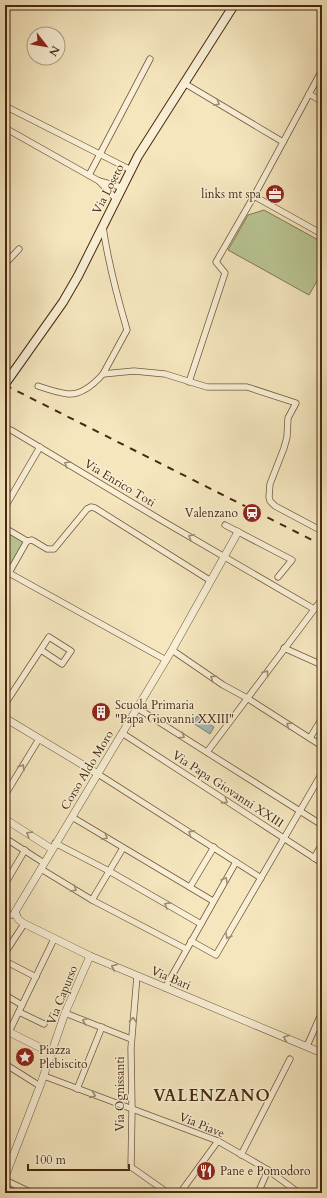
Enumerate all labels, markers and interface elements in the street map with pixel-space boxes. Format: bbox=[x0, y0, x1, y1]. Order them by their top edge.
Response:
north arrow bbox=[26, 26, 66, 66]
text: N bbox=[45, 43, 63, 59]
one-way arrow bbox=[213, 98, 220, 106]
street label: Via Loseto bbox=[89, 161, 128, 217]
office icon: links mt spa bbox=[264, 183, 286, 205]
place label: links mt spa bbox=[201, 186, 262, 202]
street label: Via Enrico Toti bbox=[81, 455, 159, 511]
one-way arrow bbox=[64, 461, 71, 468]
station icon: Valenzano bbox=[241, 502, 263, 524]
place label: Valenzano bbox=[185, 505, 239, 521]
one-way arrow bbox=[188, 535, 195, 542]
one-way arrow bbox=[261, 670, 268, 677]
one-way arrow bbox=[211, 676, 218, 683]
place label: Scuola Primaria "Papa Giovanni XXIII" bbox=[115, 697, 234, 727]
building icon: Scuola Primaria "Papa Giovanni XXIII" bbox=[90, 701, 112, 723]
one-way arrow bbox=[286, 722, 293, 729]
street label: Corso Aldo Moro bbox=[57, 727, 117, 813]
one-way arrow bbox=[178, 732, 185, 739]
street label: Via Papa Giovanni XXIII bbox=[169, 747, 287, 831]
one-way arrow bbox=[18, 764, 25, 771]
one-way arrow bbox=[221, 796, 228, 804]
one-way arrow bbox=[188, 830, 195, 838]
one-way arrow bbox=[26, 831, 33, 838]
one-way arrow bbox=[101, 832, 108, 839]
one-way arrow bbox=[220, 877, 227, 885]
one-way arrow bbox=[70, 885, 77, 892]
one-way arrow bbox=[164, 902, 171, 909]
one-way arrow bbox=[225, 932, 232, 939]
street label: Via Capurso bbox=[43, 962, 81, 1027]
street label: Via Bari bbox=[149, 962, 194, 994]
one-way arrow bbox=[111, 963, 118, 971]
one-way arrow bbox=[82, 1017, 89, 1025]
one-way arrow bbox=[128, 1017, 137, 1023]
one-way arrow bbox=[282, 1035, 289, 1043]
place label: Piazza Plebiscito bbox=[39, 1042, 88, 1072]
place icon: Piazza Plebiscito bbox=[14, 1046, 36, 1068]
street label: Via Ognissanti bbox=[112, 1056, 128, 1132]
district label: VALENZANO bbox=[153, 1085, 271, 1107]
one-way arrow bbox=[90, 1091, 97, 1099]
street label: Via Piave bbox=[177, 1109, 227, 1141]
scale bar bbox=[28, 1146, 129, 1172]
text: 100 m bbox=[34, 1152, 67, 1168]
restaurant icon: Pane e Pomodoro bbox=[195, 1160, 217, 1182]
place label: Pane e Pomodoro bbox=[220, 1163, 311, 1179]

